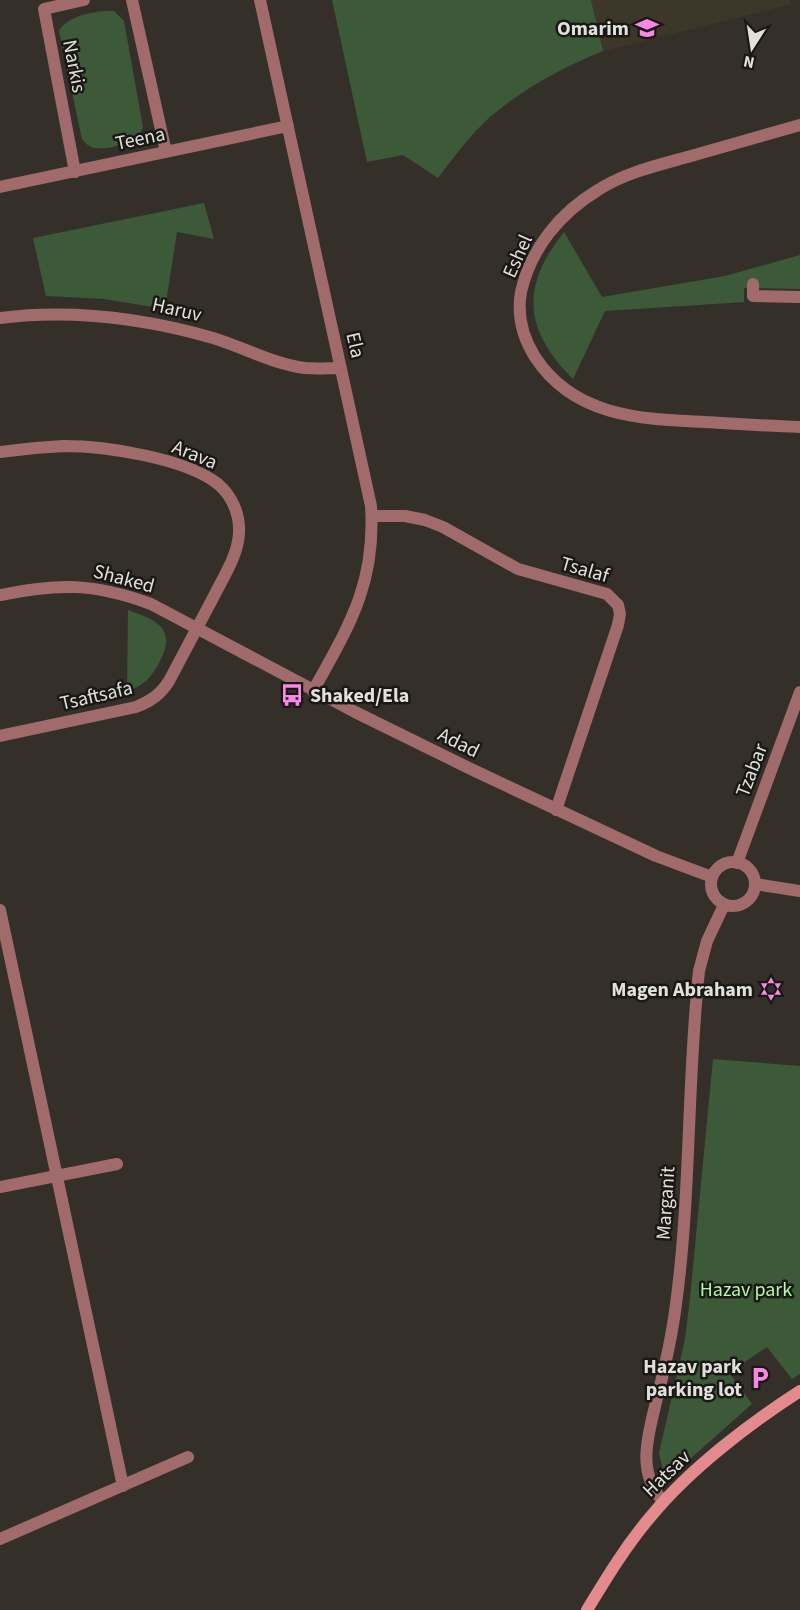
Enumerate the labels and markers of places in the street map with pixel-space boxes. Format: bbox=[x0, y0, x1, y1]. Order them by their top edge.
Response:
place label: Omarim bbox=[557, 15, 629, 43]
school or university icon: Omarim bbox=[634, 15, 660, 41]
bus stop icon: Shaked/Ela bbox=[279, 682, 305, 708]
place label: Shaked/Ela bbox=[310, 682, 409, 710]
place label: Magen Abraham bbox=[611, 976, 753, 1004]
synagogue icon: Magen Abraham bbox=[758, 976, 784, 1002]
place label: Hazav park parking lot bbox=[643, 1353, 742, 1404]
parking icon: Hazav park parking lot bbox=[747, 1365, 773, 1391]

